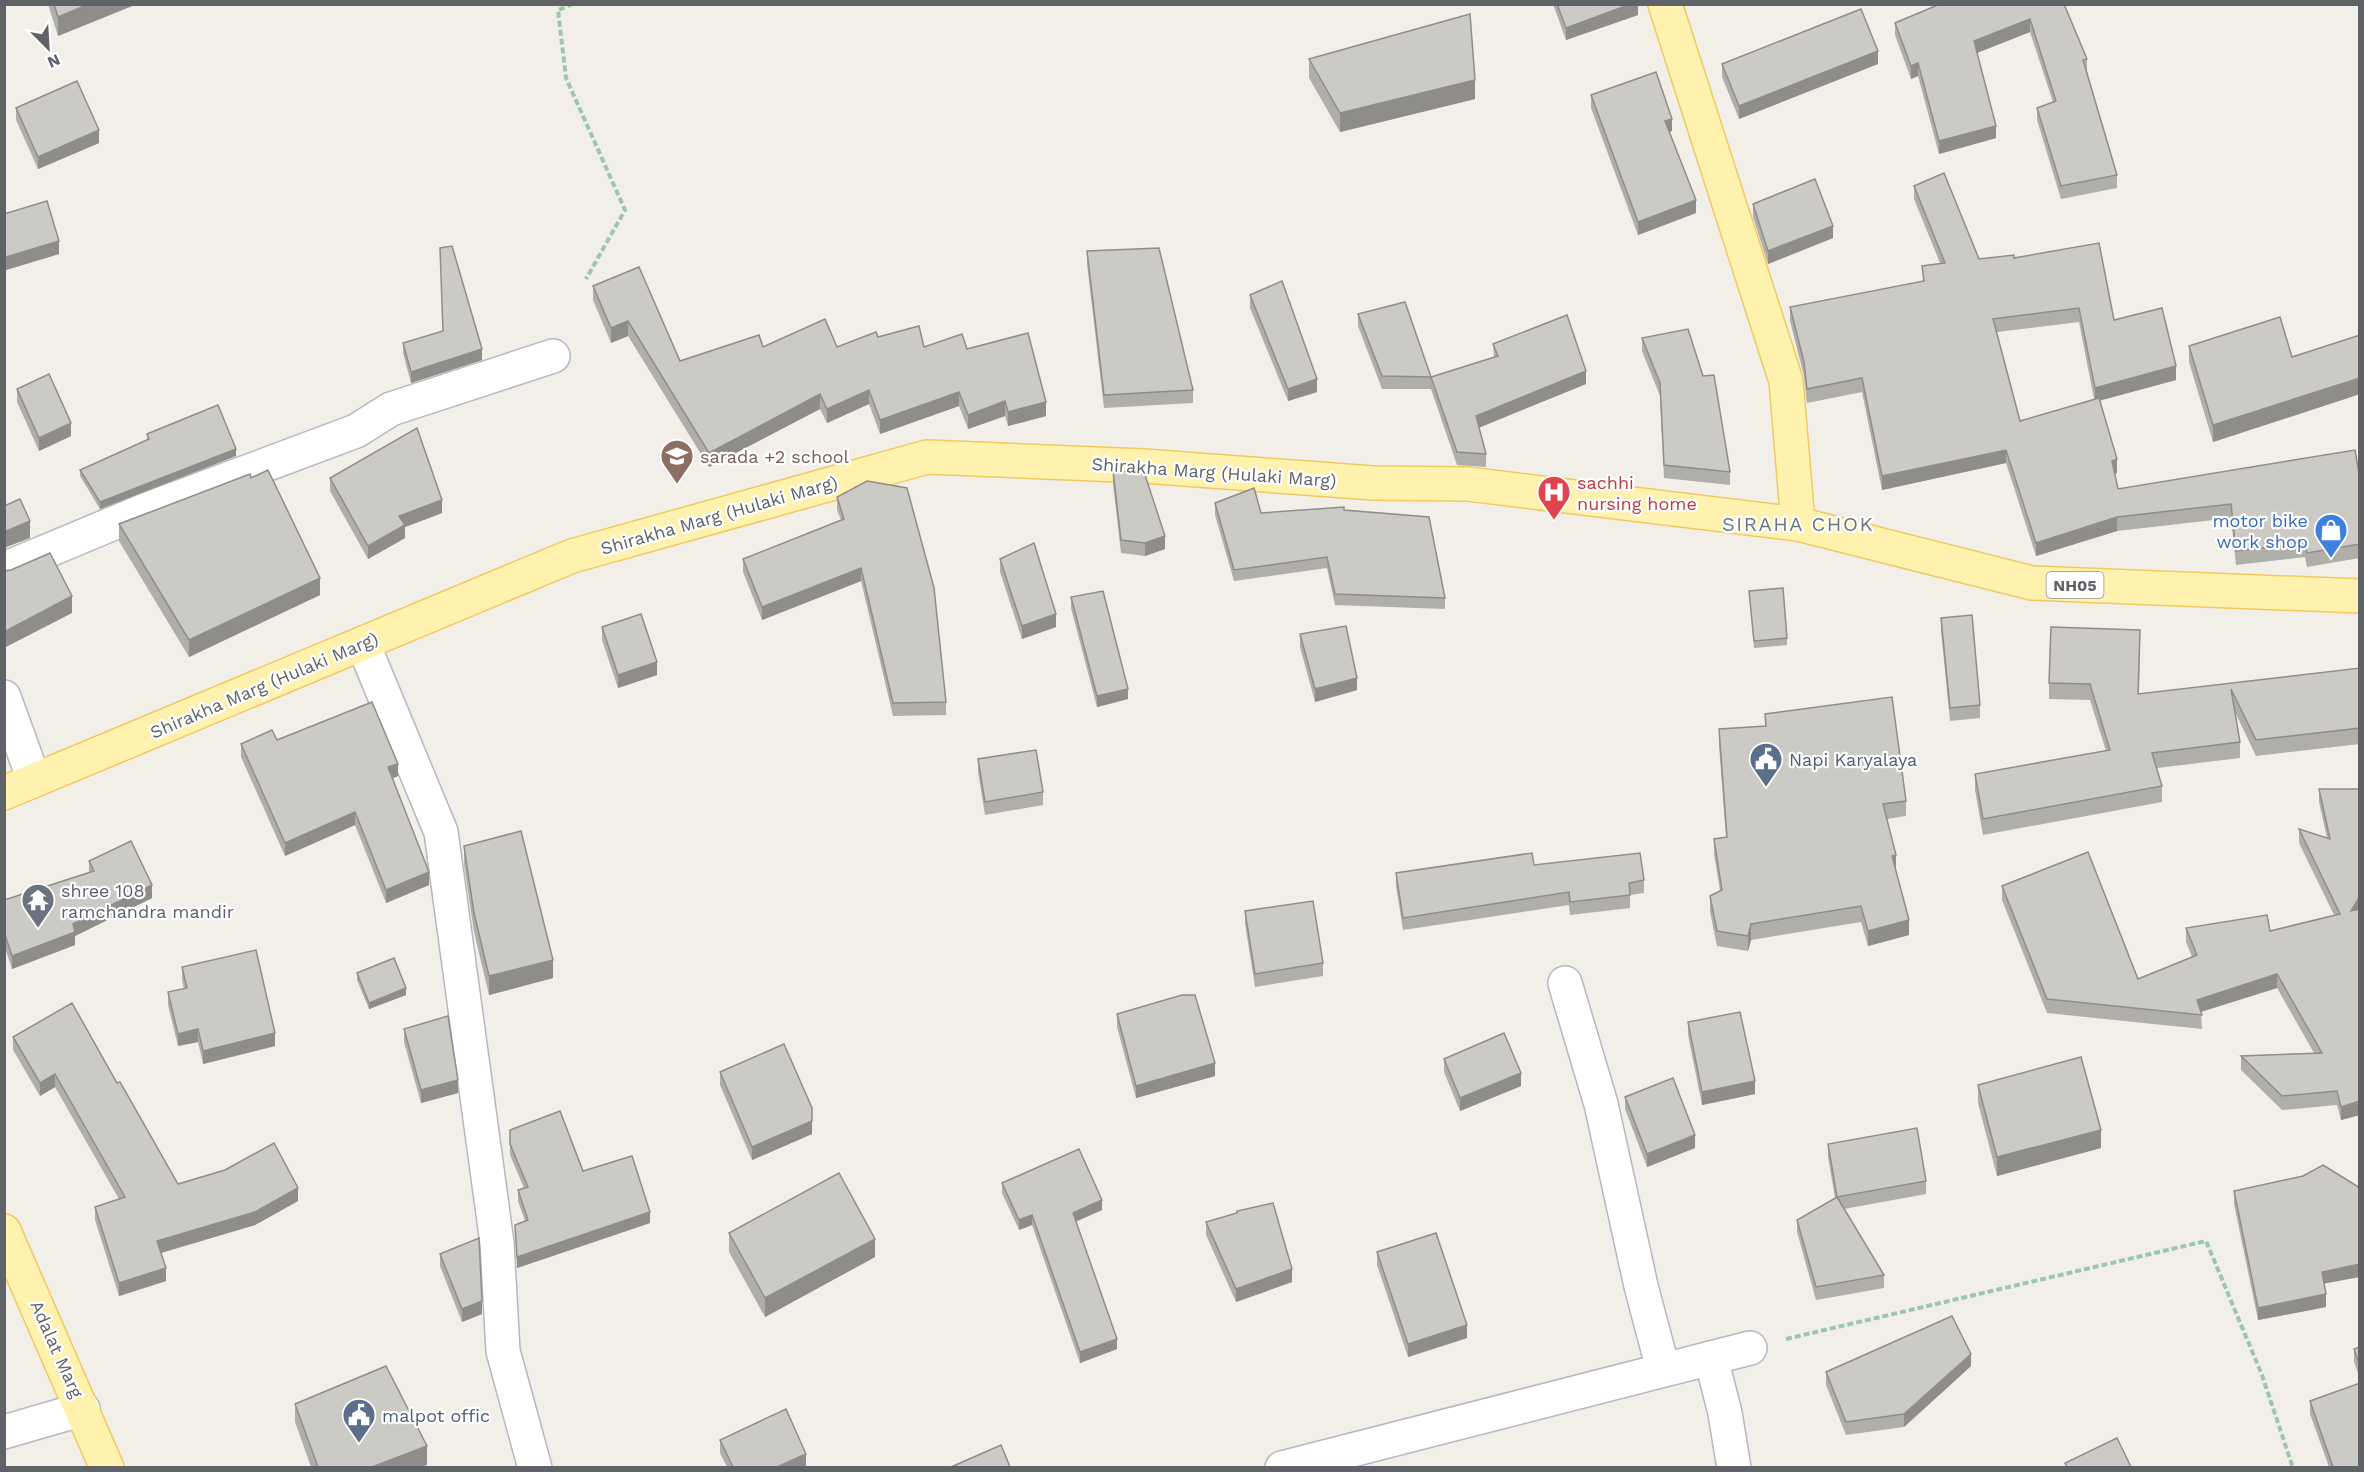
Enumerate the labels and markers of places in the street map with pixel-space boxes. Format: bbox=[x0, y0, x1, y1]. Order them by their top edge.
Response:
school or university icon: sarada +2 school bbox=[659, 438, 695, 485]
place label: sarada +2 school bbox=[700, 446, 850, 467]
place label: sachhi nursing home bbox=[1577, 472, 1697, 514]
hospital icon: sachhi nursing home bbox=[1536, 474, 1572, 521]
place label: motor bike work shop bbox=[2212, 510, 2308, 552]
shop icon: motor bike work shop bbox=[2313, 512, 2349, 559]
public building icon: Napi Karyalaya bbox=[1748, 741, 1784, 788]
place label: Napi Karyalaya bbox=[1789, 749, 1917, 770]
place label: shree 108 ramchandra mandir bbox=[61, 880, 234, 922]
temple icon: shree 108 ramchandra mandir bbox=[20, 882, 56, 929]
public building icon: malpot offic bbox=[341, 1397, 377, 1444]
place label: malpot offic bbox=[382, 1405, 490, 1426]

